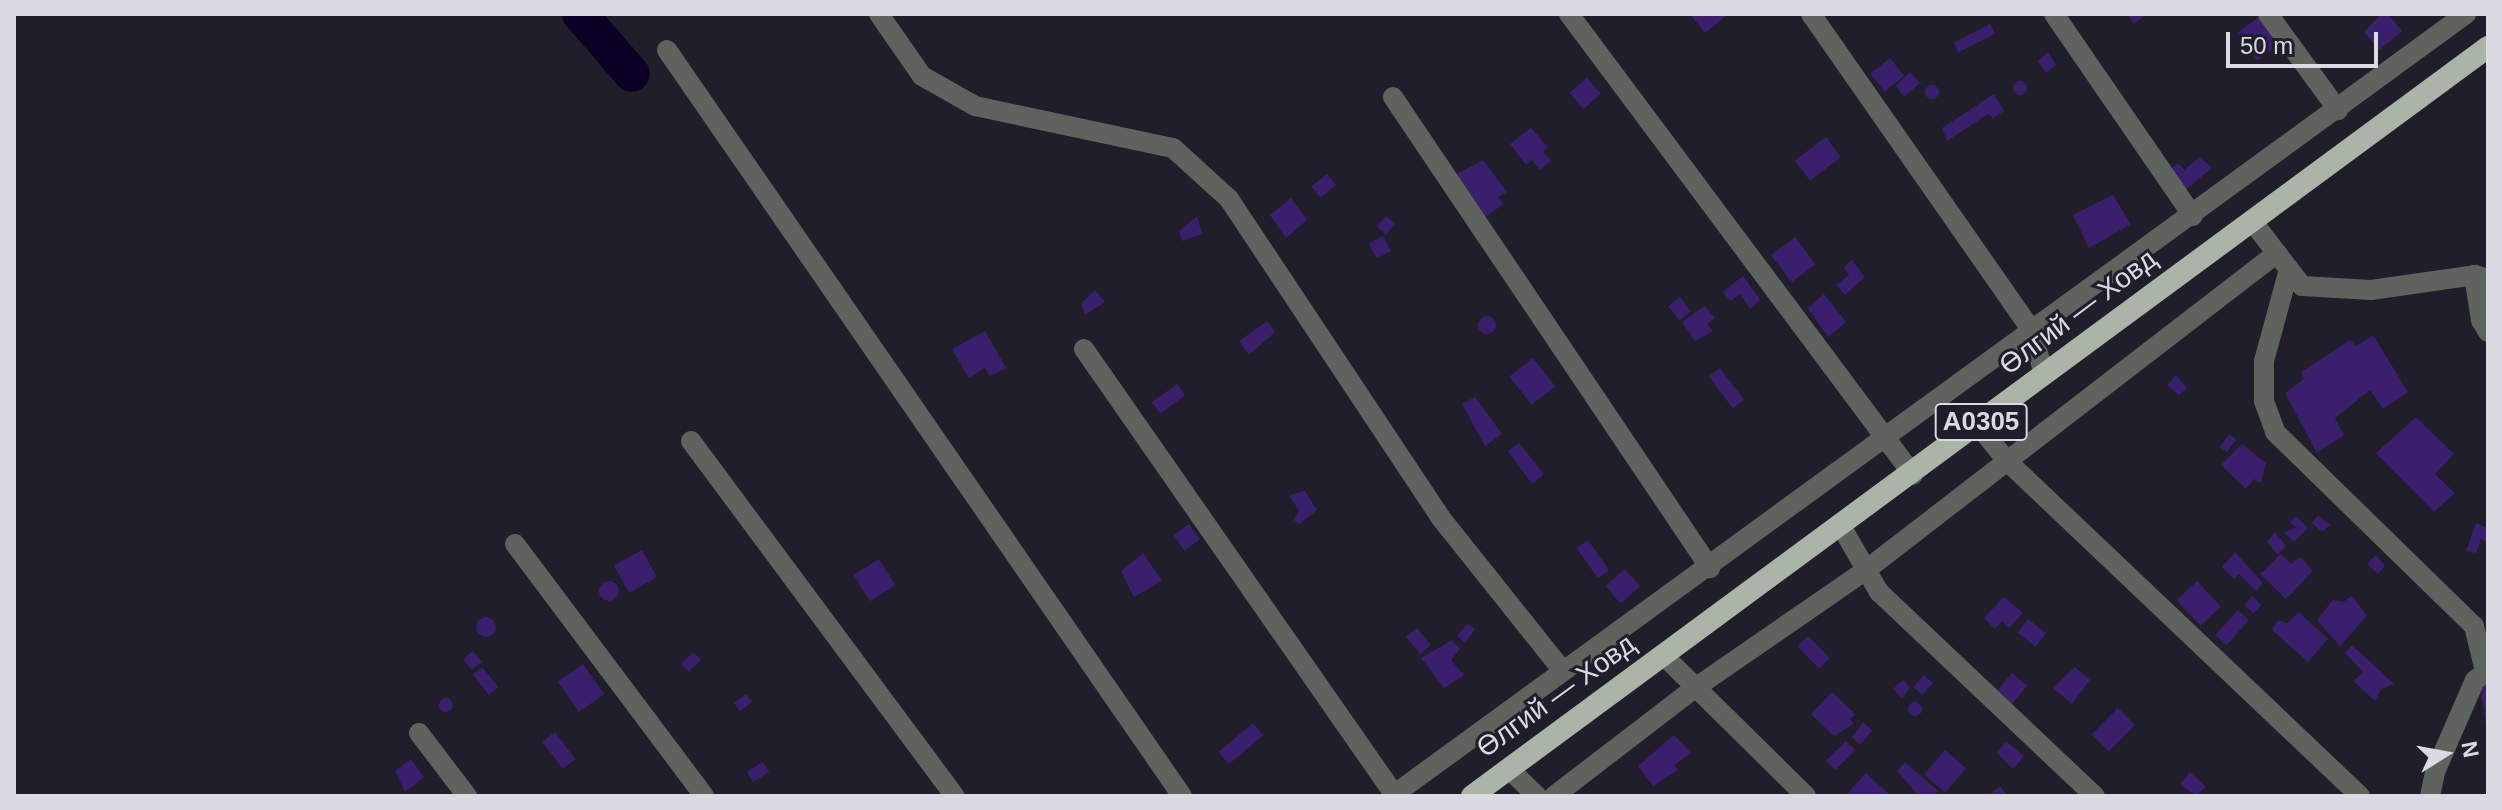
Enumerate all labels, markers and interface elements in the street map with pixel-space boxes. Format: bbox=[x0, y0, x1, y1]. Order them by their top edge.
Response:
scale bar bbox=[2230, 16, 2382, 66]
text: 50 m bbox=[2240, 32, 2293, 59]
street label: Өлгий — Ховд bbox=[1993, 242, 2163, 382]
road number: A0305 bbox=[1933, 400, 2029, 444]
street label: Өлгий — Ховд bbox=[1470, 627, 1642, 765]
north arrow bbox=[2406, 714, 2486, 794]
text: N bbox=[2456, 739, 2484, 760]

